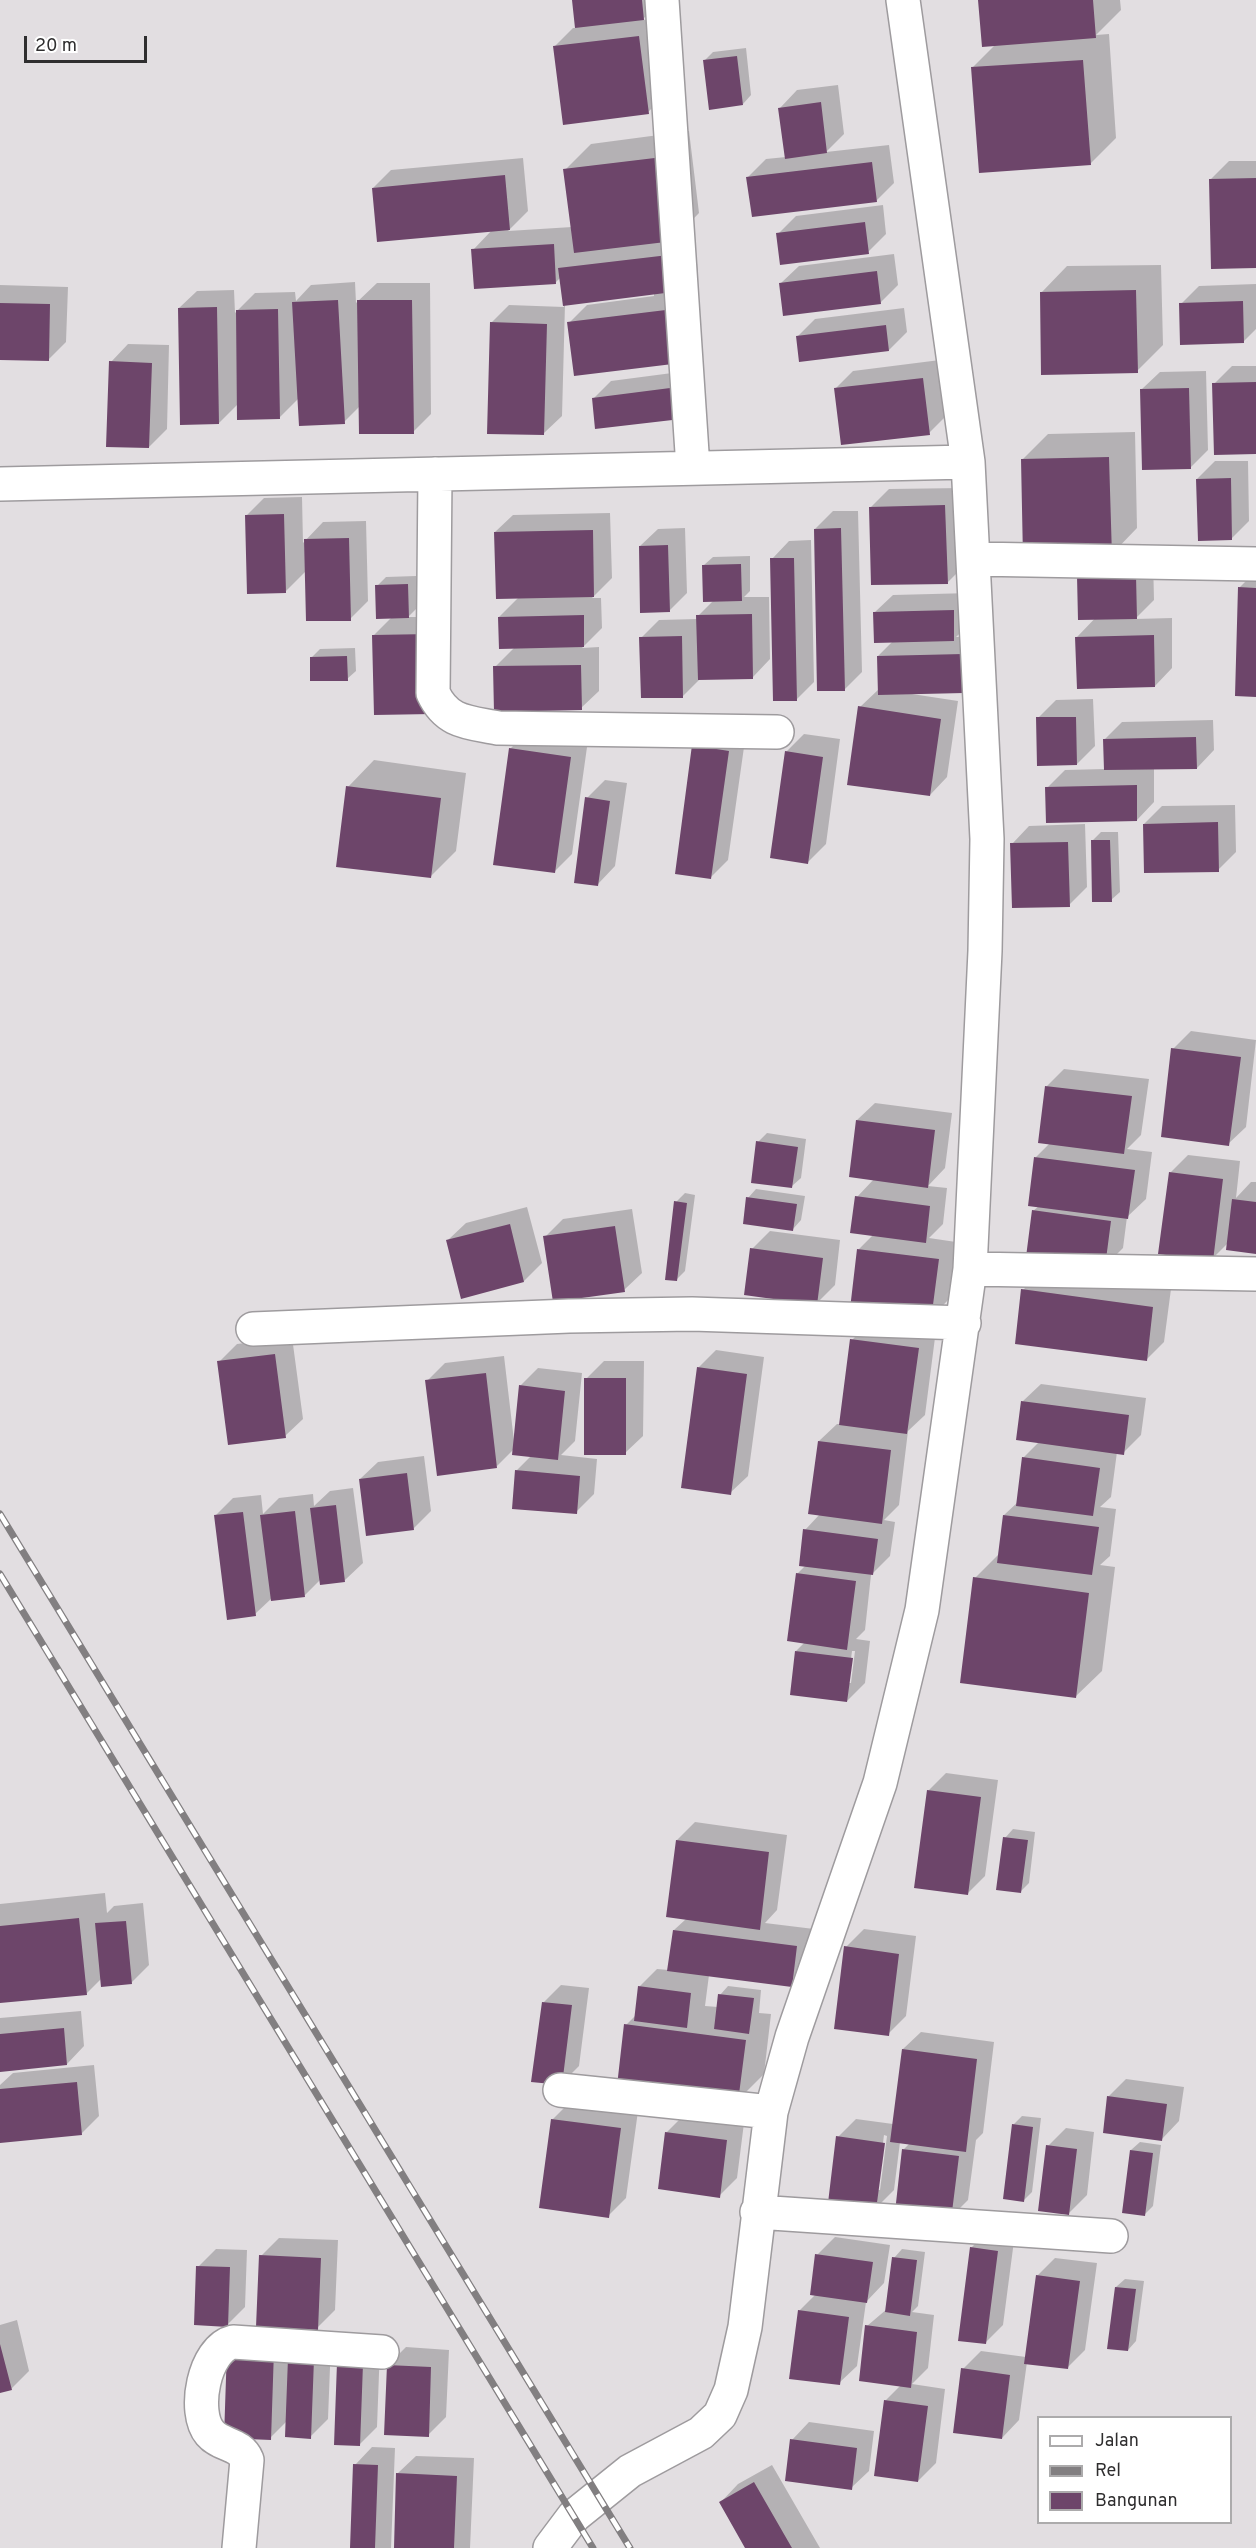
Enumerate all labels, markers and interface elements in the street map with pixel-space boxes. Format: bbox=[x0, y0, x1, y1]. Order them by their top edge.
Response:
scale bar bbox=[27, 24, 150, 62]
text: 20 m bbox=[35, 35, 77, 58]
legend bbox=[1037, 2416, 1232, 2524]
text: Jalan bbox=[1095, 2430, 1139, 2453]
text: Rel bbox=[1095, 2460, 1121, 2483]
text: Bangunan bbox=[1095, 2490, 1178, 2513]

